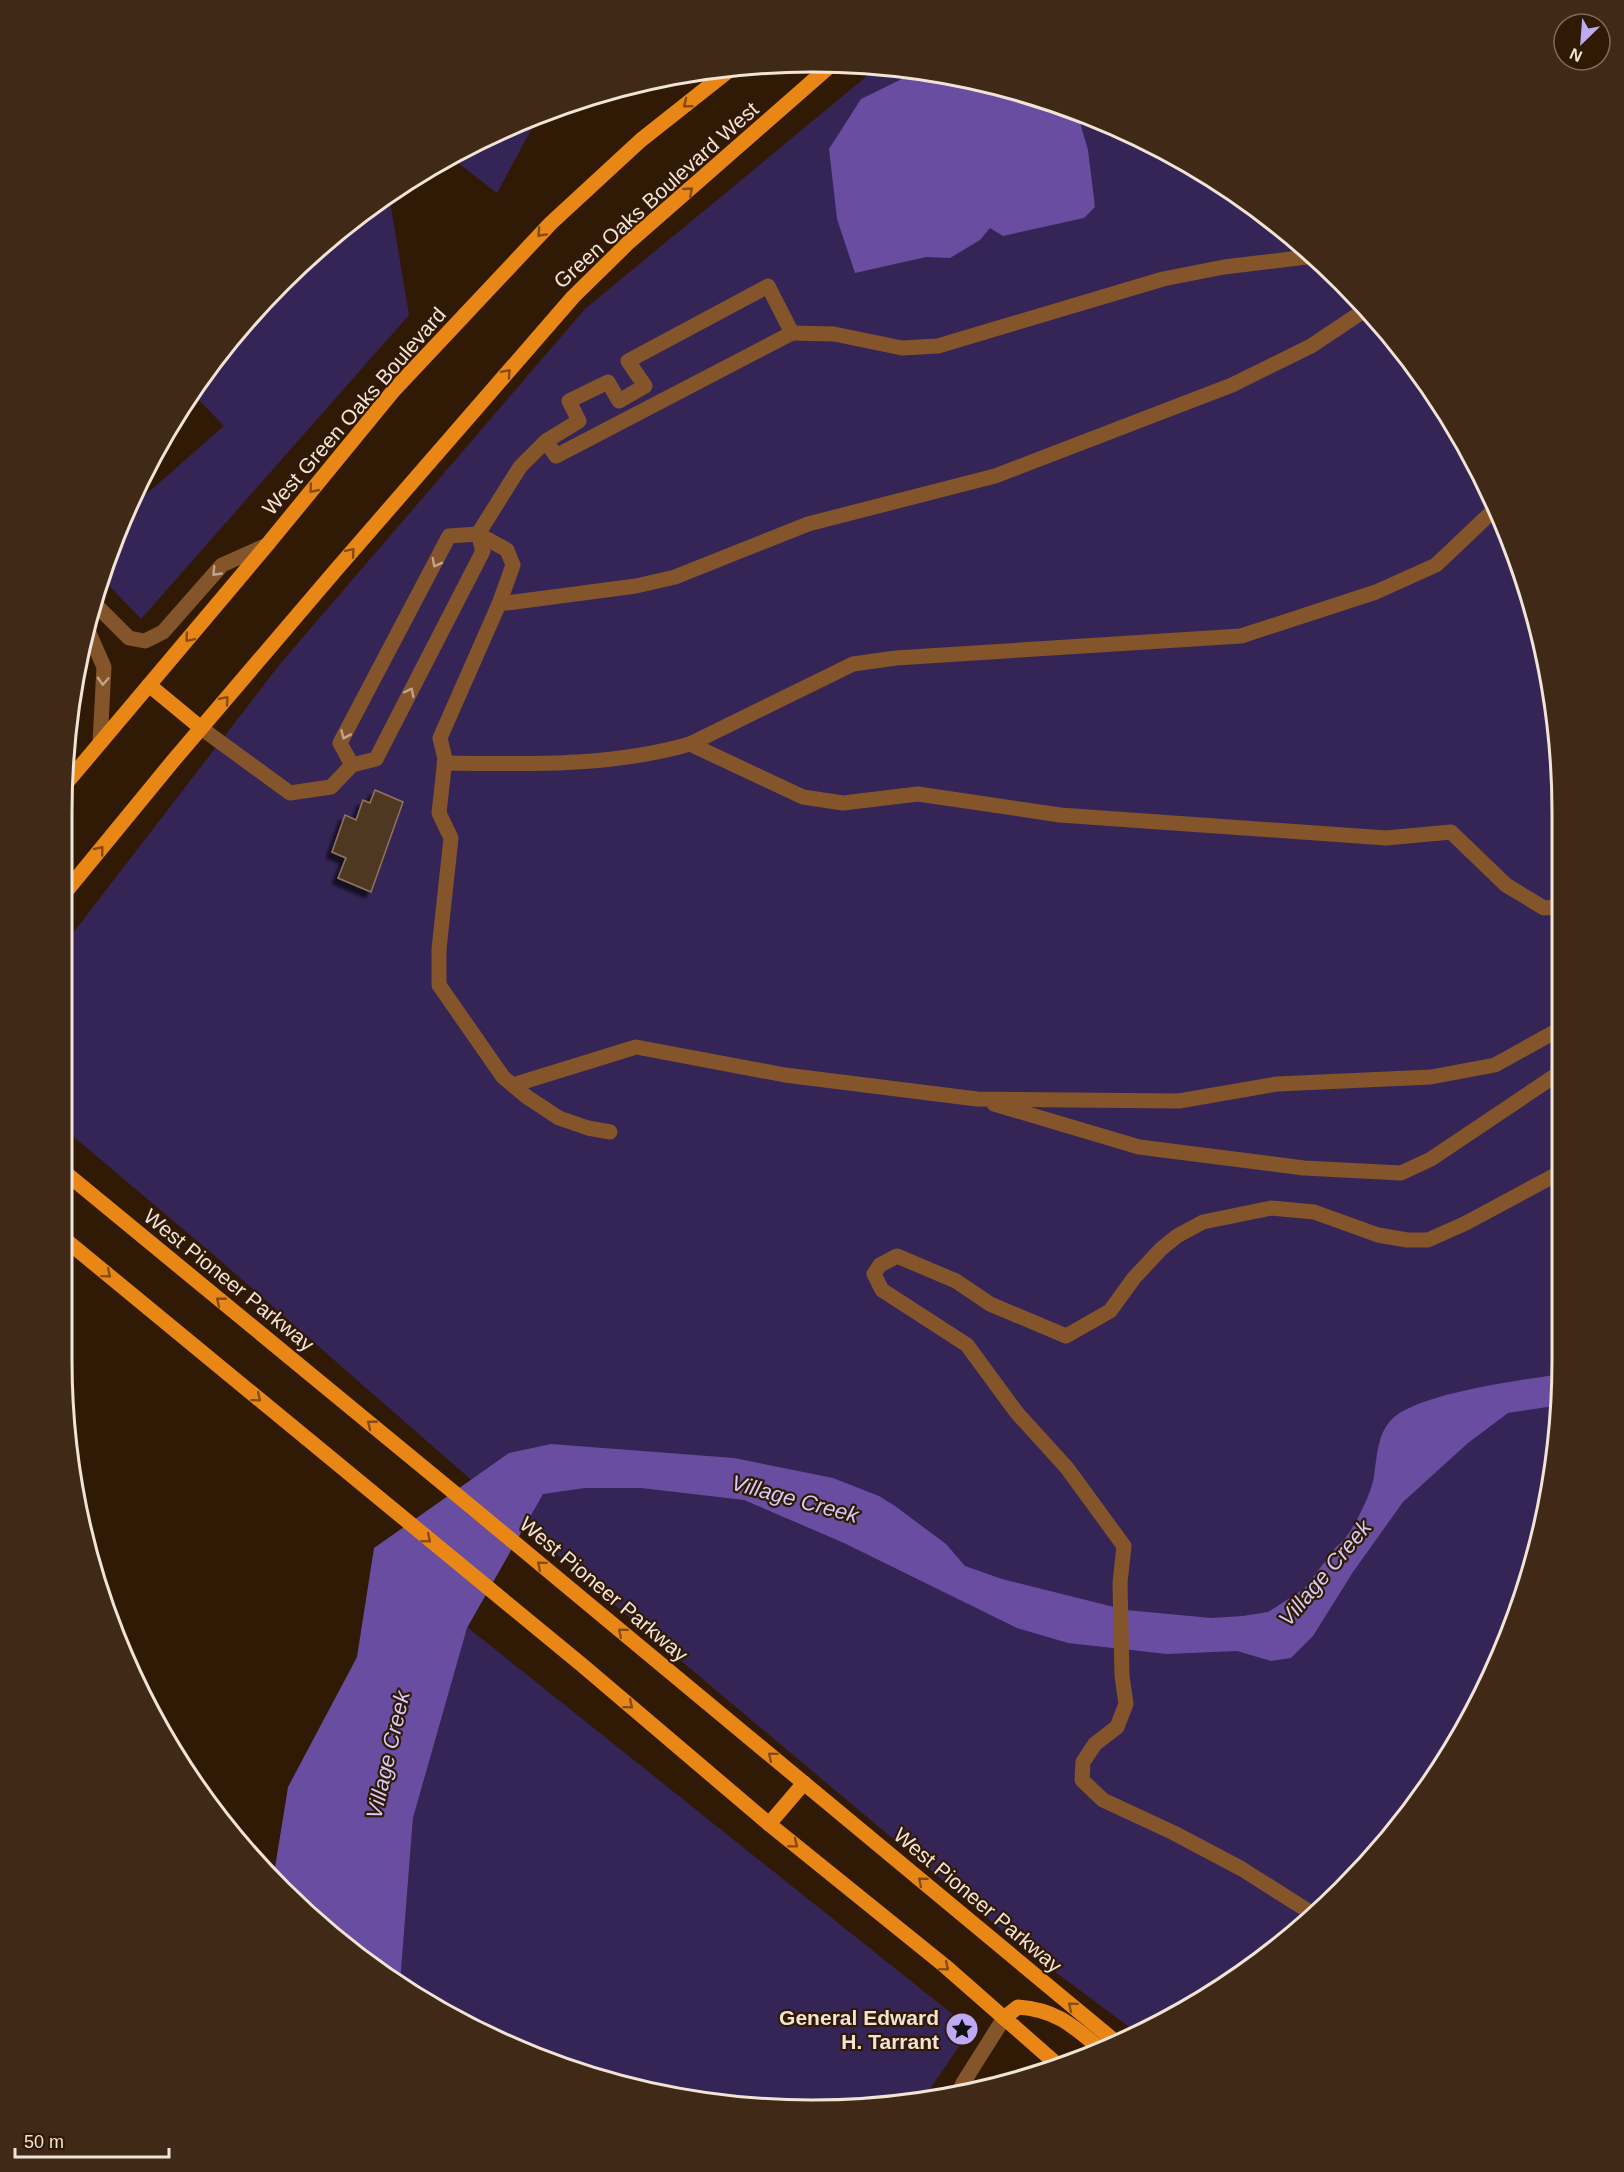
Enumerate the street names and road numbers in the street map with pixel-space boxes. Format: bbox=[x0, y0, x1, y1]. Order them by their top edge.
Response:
street label: Green Oaks Boulevard West bbox=[549, 97, 763, 293]
street label: West Green Oaks Boulevard bbox=[258, 303, 450, 519]
street label: West Pioneer Parkway bbox=[139, 1204, 319, 1356]
street label: West Pioneer Parkway bbox=[515, 1512, 693, 1666]
street label: West Pioneer Parkway bbox=[889, 1823, 1067, 1977]

